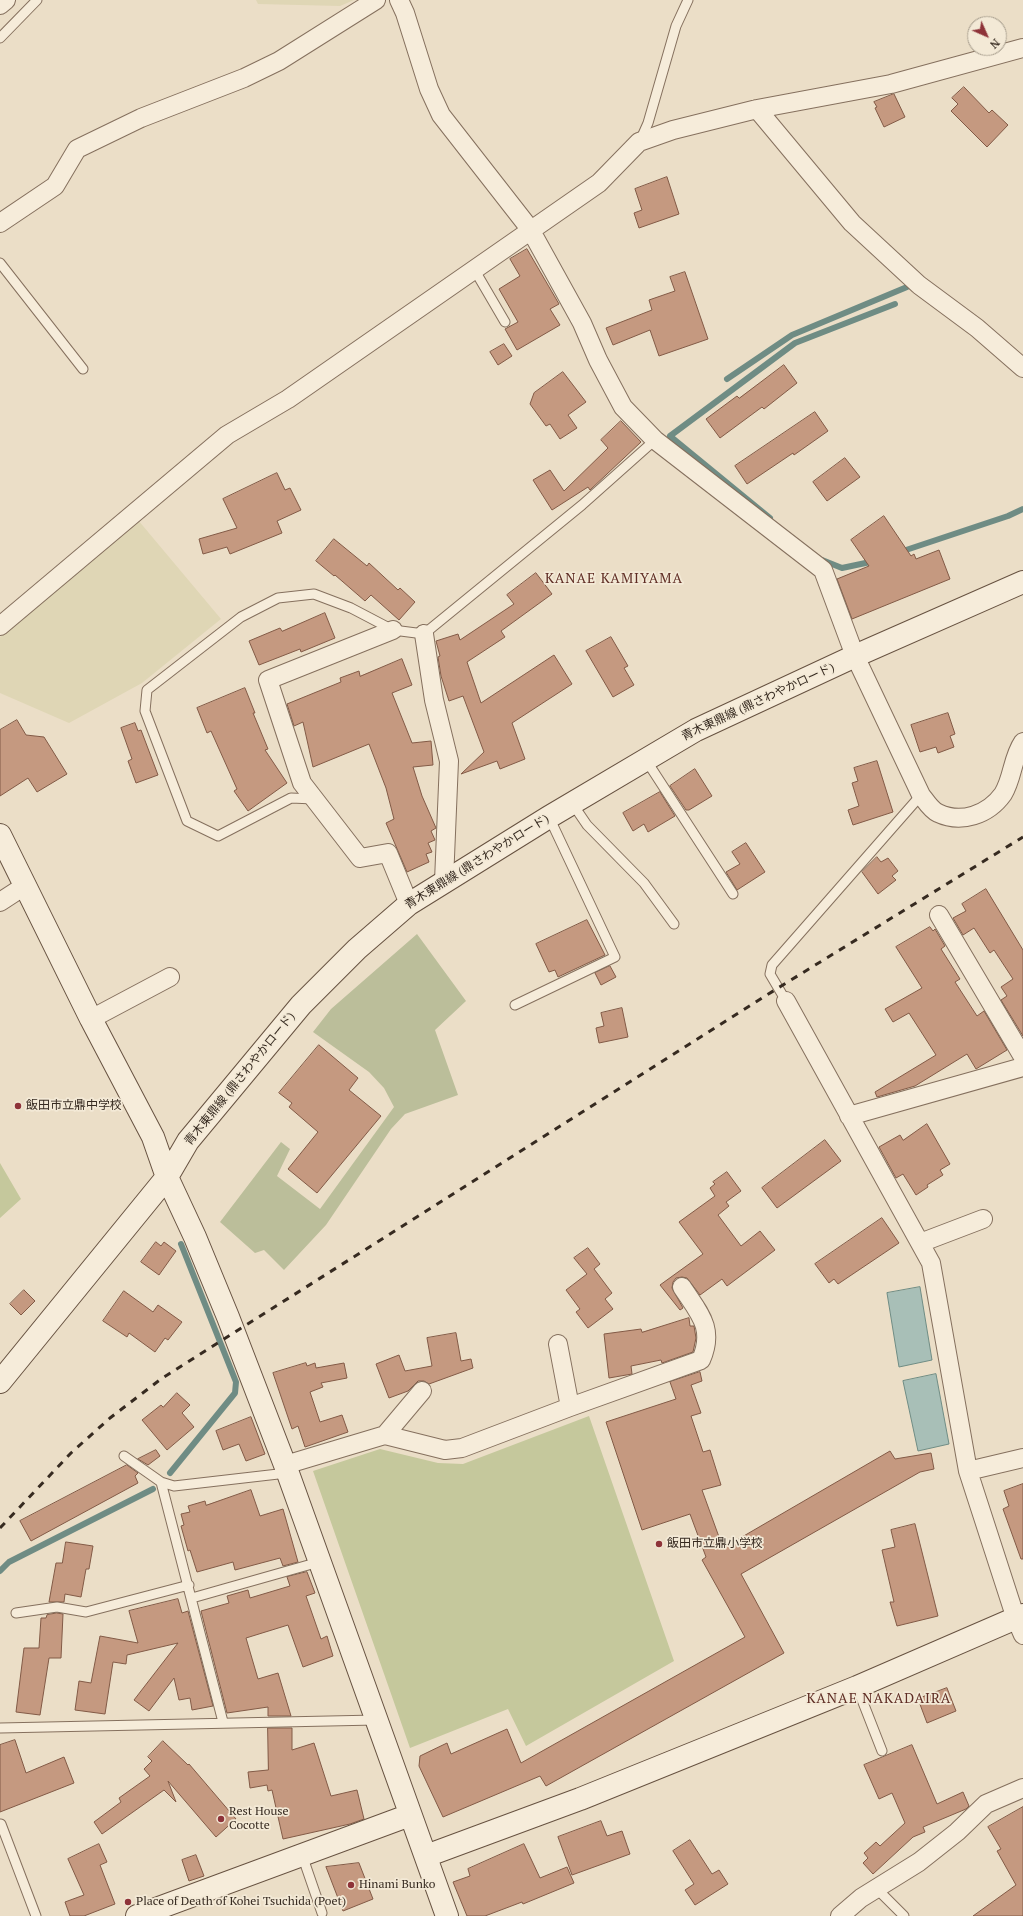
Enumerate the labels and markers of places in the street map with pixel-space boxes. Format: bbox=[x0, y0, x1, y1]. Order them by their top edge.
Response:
place label: 飯田市立鼎中学校 bbox=[26, 1099, 122, 1113]
marker: 飯田市立鼎中学校 bbox=[13, 1101, 23, 1111]
place label: 飯田市立鼎小学校 bbox=[667, 1537, 763, 1551]
marker: 飯田市立鼎小学校 bbox=[654, 1539, 664, 1549]
place label: Rest House Cocotte bbox=[229, 1805, 289, 1833]
marker: Rest House Cocotte bbox=[216, 1814, 226, 1824]
place label: Hinami Bunko bbox=[359, 1878, 435, 1892]
marker: Hinami Bunko bbox=[346, 1880, 356, 1890]
place label: Place of Death of Kohei Tsuchida (Poet) bbox=[136, 1895, 346, 1909]
marker: Place of Death of Kohei Tsuchida (Poet) bbox=[123, 1897, 133, 1907]

